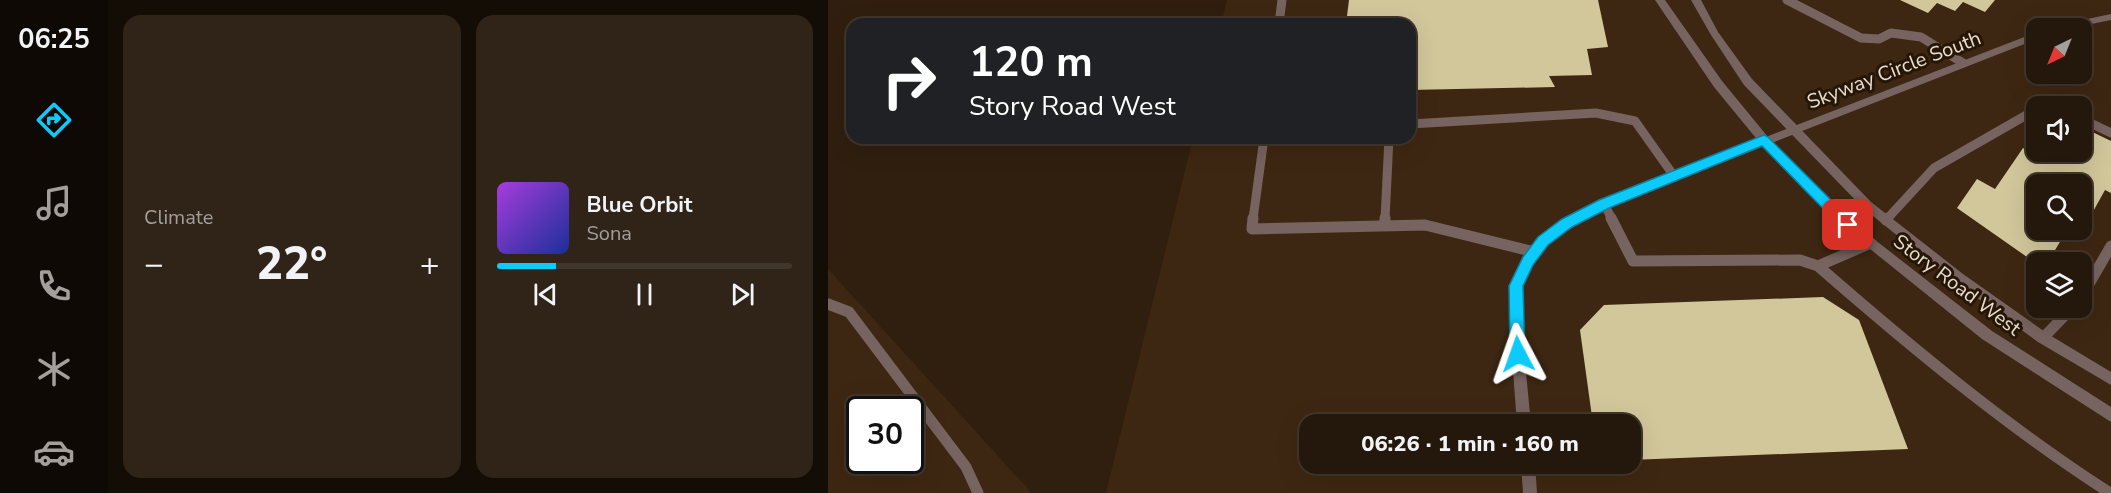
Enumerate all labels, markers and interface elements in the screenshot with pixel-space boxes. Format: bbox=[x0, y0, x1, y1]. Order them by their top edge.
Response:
north arrow bbox=[2026, 18, 2092, 84]
map controls bbox=[2026, 18, 2092, 318]
text: 06:25 bbox=[18, 21, 90, 58]
street label: Skyway Circle South bbox=[1803, 24, 1985, 116]
text: 120 m bbox=[969, 34, 1093, 91]
icon: right bbox=[870, 42, 948, 120]
text: Story Road West bbox=[969, 88, 1176, 125]
button: sound bbox=[2026, 96, 2092, 162]
icon: directions bbox=[33, 99, 75, 141]
button: search bbox=[2026, 174, 2092, 240]
icon: music bbox=[33, 182, 75, 224]
text: Blue Orbit bbox=[587, 190, 692, 220]
pin bbox=[1822, 199, 1873, 250]
text: Climate bbox=[144, 204, 213, 231]
icon: arrive bbox=[1831, 208, 1864, 241]
text: Sona bbox=[587, 220, 632, 247]
street label: Story Road West bbox=[1888, 228, 2027, 342]
text: 22° bbox=[256, 234, 327, 295]
text: − bbox=[144, 242, 164, 287]
text: + bbox=[420, 242, 440, 287]
button: layers bbox=[2026, 252, 2092, 318]
icon: phone bbox=[33, 265, 75, 307]
icon: previous bbox=[529, 278, 562, 311]
icon: pause bbox=[628, 278, 661, 311]
icon: next bbox=[726, 278, 759, 311]
position arrow bbox=[1486, 322, 1550, 386]
icon: climate bbox=[33, 348, 75, 390]
speed limit sign: 30 bbox=[846, 396, 924, 474]
text: 06:26 · 1 min · 160 m bbox=[1361, 429, 1579, 459]
icon: car bbox=[33, 431, 75, 473]

